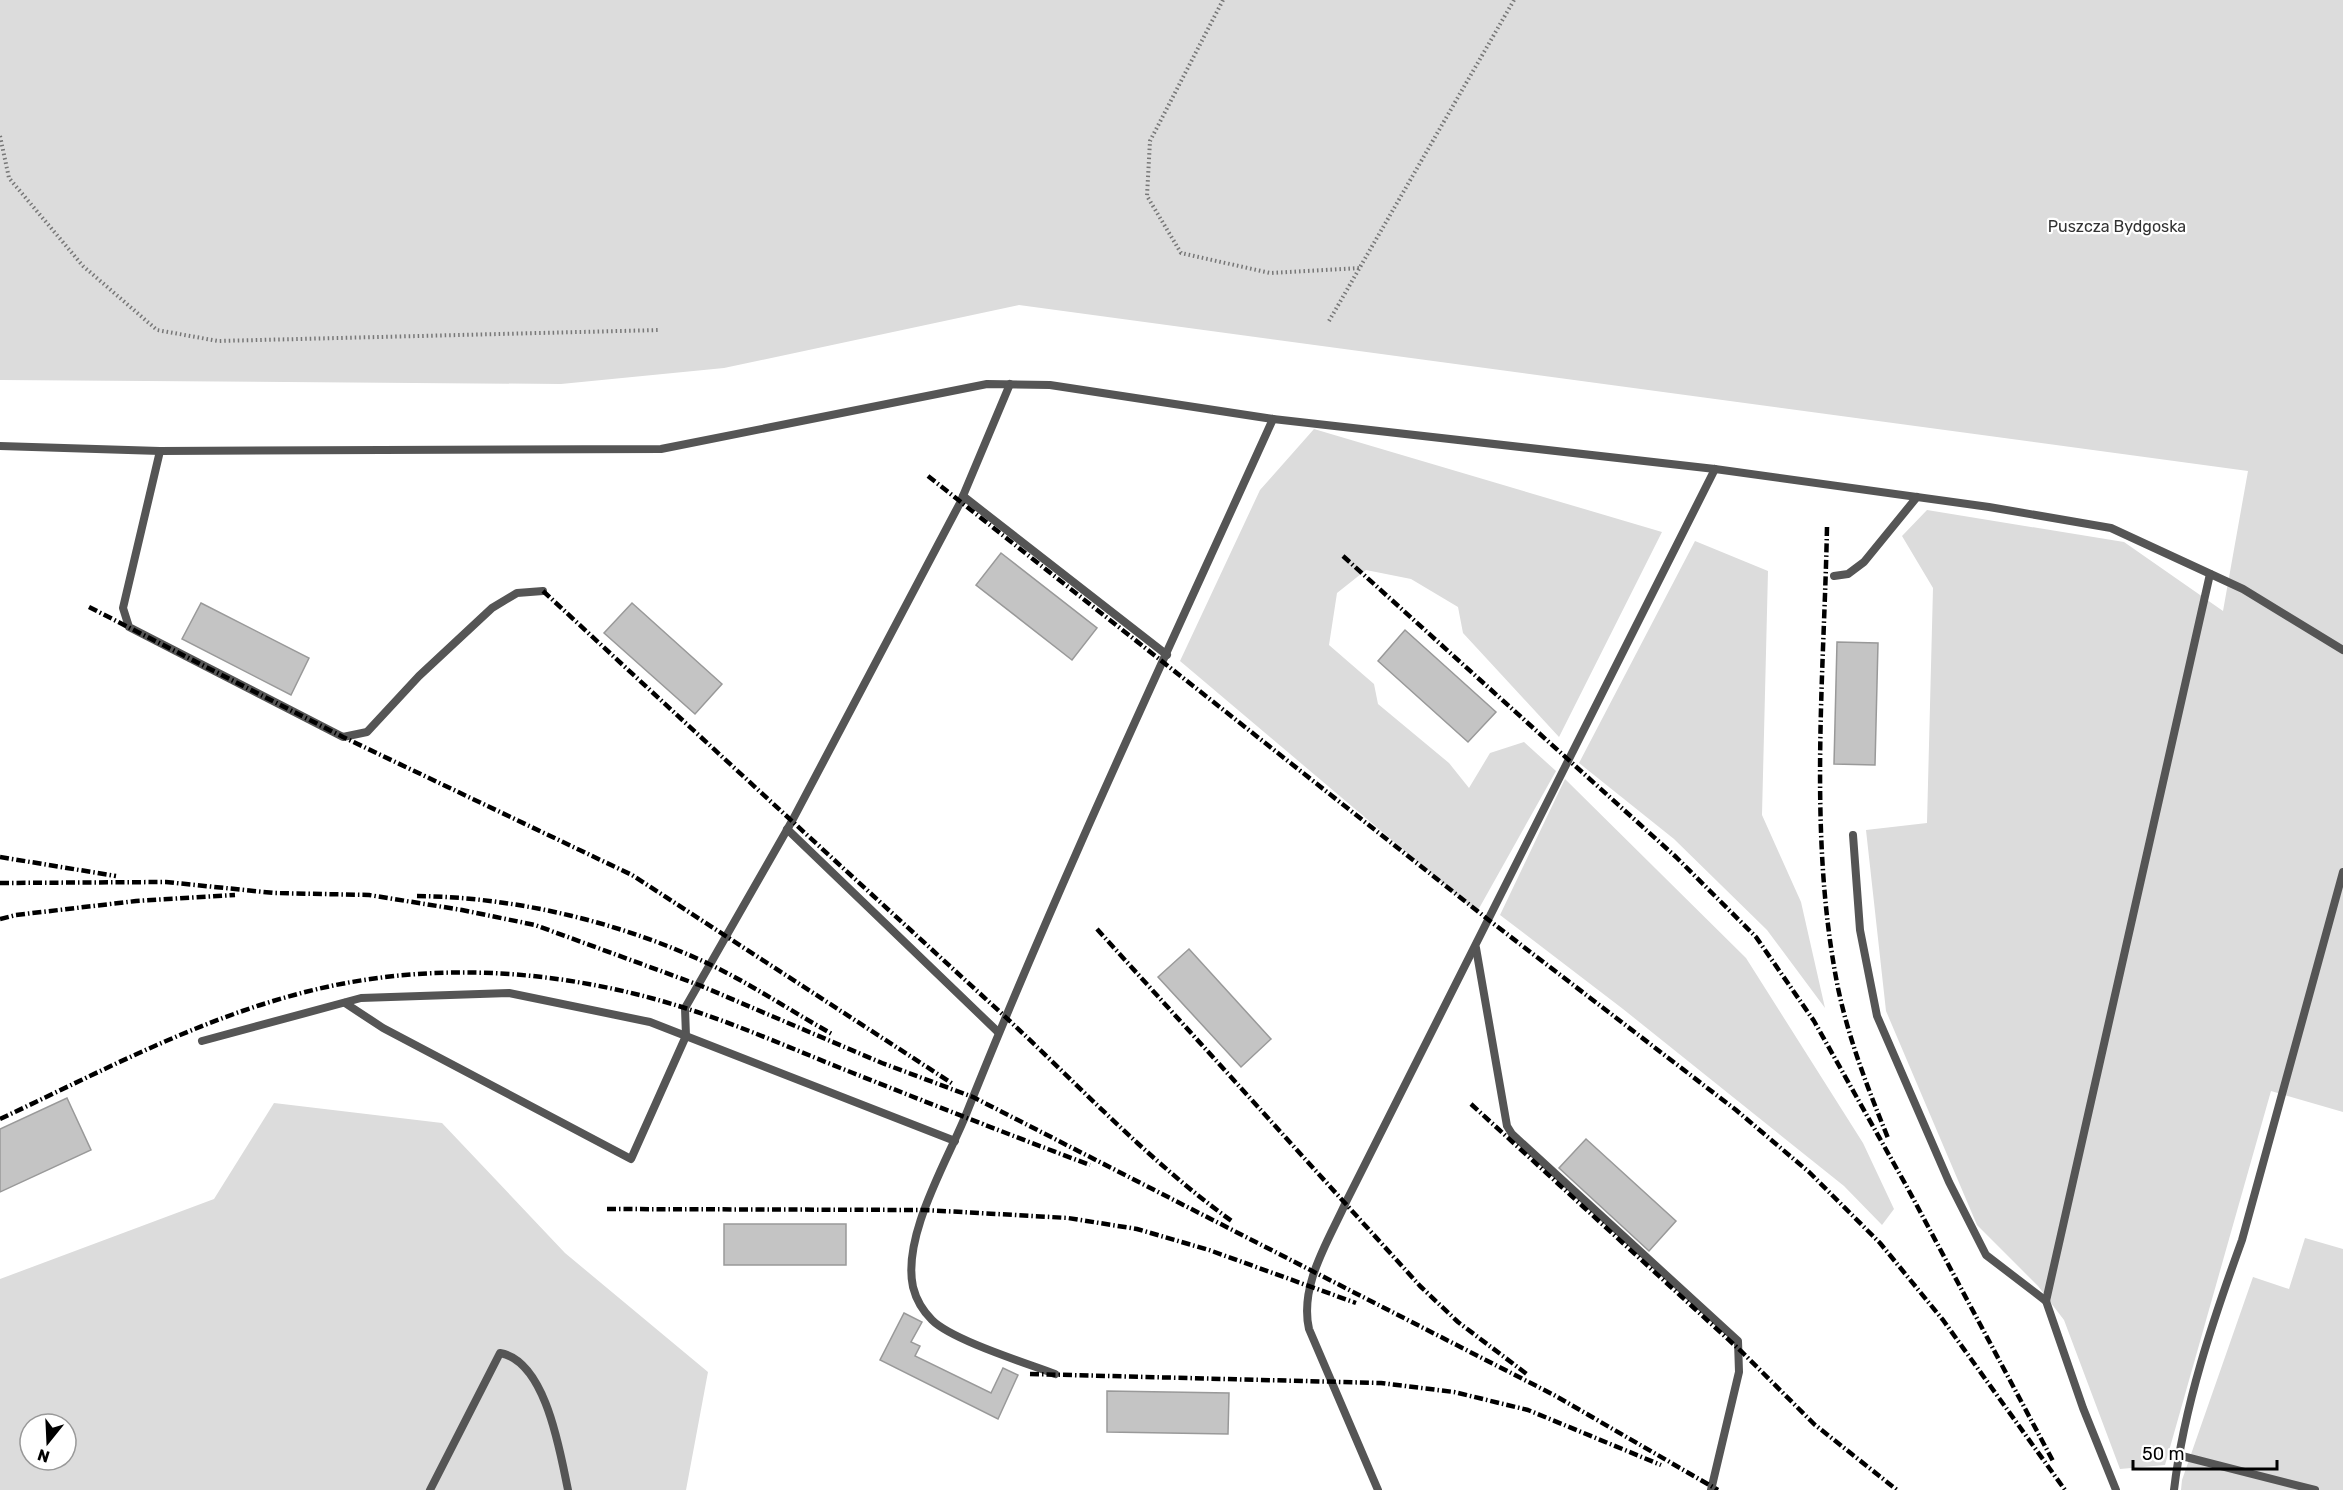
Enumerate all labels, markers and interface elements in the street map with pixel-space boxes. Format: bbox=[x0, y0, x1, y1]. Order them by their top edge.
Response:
park label: Puszcza Bydgoska bbox=[2048, 217, 2186, 236]
north arrow bbox=[18, 1412, 78, 1472]
scale bar bbox=[2133, 1433, 2277, 1471]
text: 50 m bbox=[2142, 1443, 2185, 1465]
text: N bbox=[35, 1445, 52, 1467]

